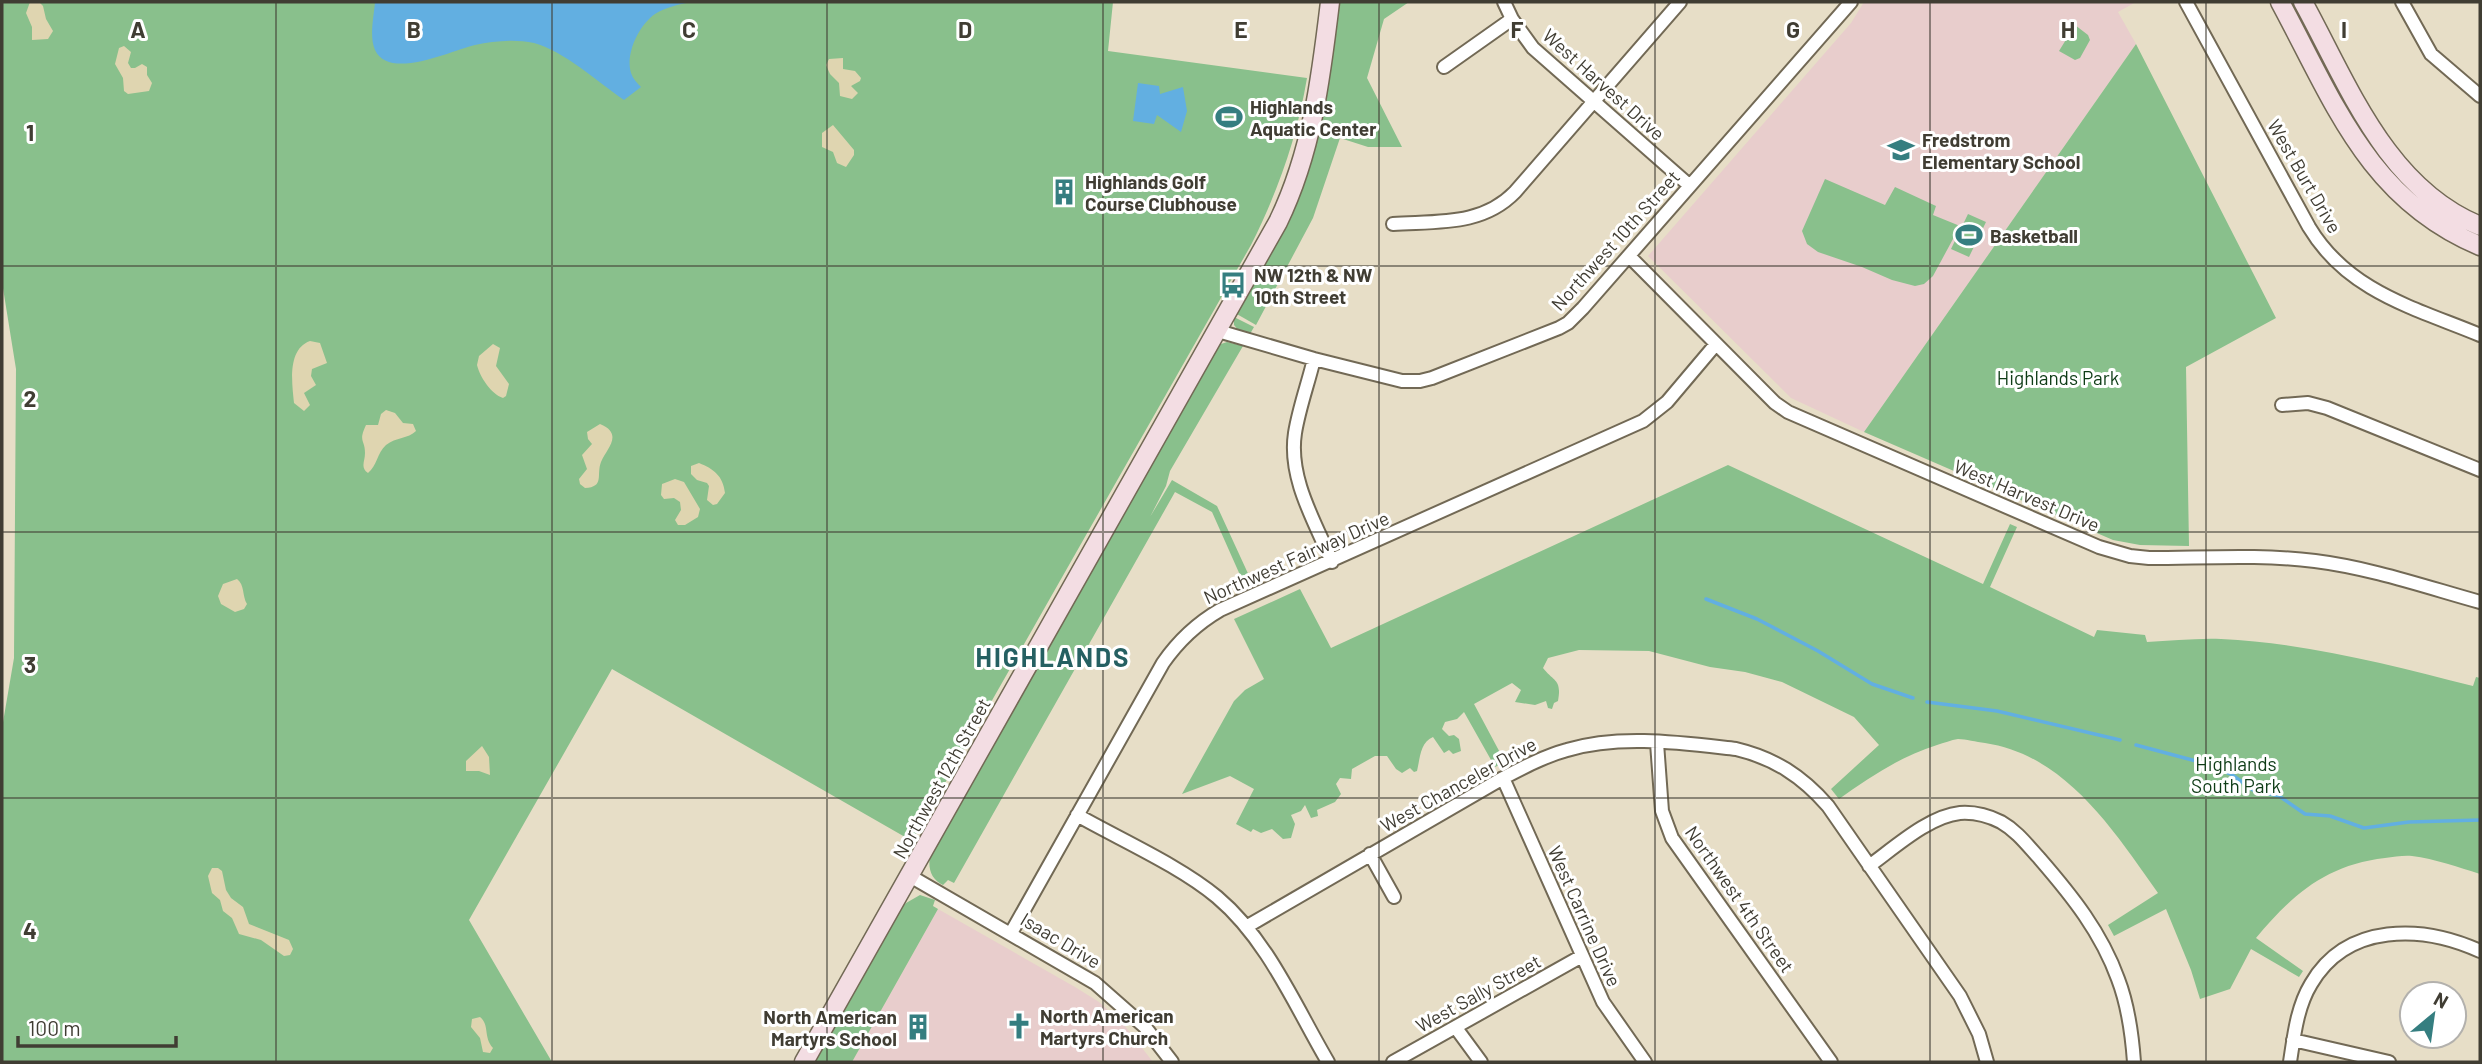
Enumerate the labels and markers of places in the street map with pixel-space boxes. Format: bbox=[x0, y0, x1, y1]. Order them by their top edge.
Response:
place label: Highlands Aquatic Center bbox=[1250, 95, 1377, 140]
sports icon: Highlands Aquatic Center bbox=[1214, 102, 1244, 132]
place label: Fredstrom Elementary School bbox=[1922, 128, 2080, 173]
school or university icon: Fredstrom Elementary School bbox=[1886, 135, 1916, 165]
place label: Highlands Golf Course Clubhouse bbox=[1085, 170, 1237, 215]
building icon: Highlands Golf Course Clubhouse bbox=[1049, 177, 1079, 207]
sports icon: Basketball bbox=[1954, 220, 1984, 250]
place label: Basketball bbox=[1990, 224, 2078, 247]
place label: NW 12th & NW 10th Street bbox=[1254, 263, 1373, 308]
bus stop icon: NW 12th & NW 10th Street bbox=[1218, 270, 1248, 300]
place label: North American Martyrs Church bbox=[1040, 1004, 1174, 1049]
place label: North American Martyrs School bbox=[763, 1005, 897, 1050]
church icon: North American Martyrs Church bbox=[1004, 1011, 1034, 1041]
building icon: North American Martyrs School bbox=[903, 1012, 933, 1042]

